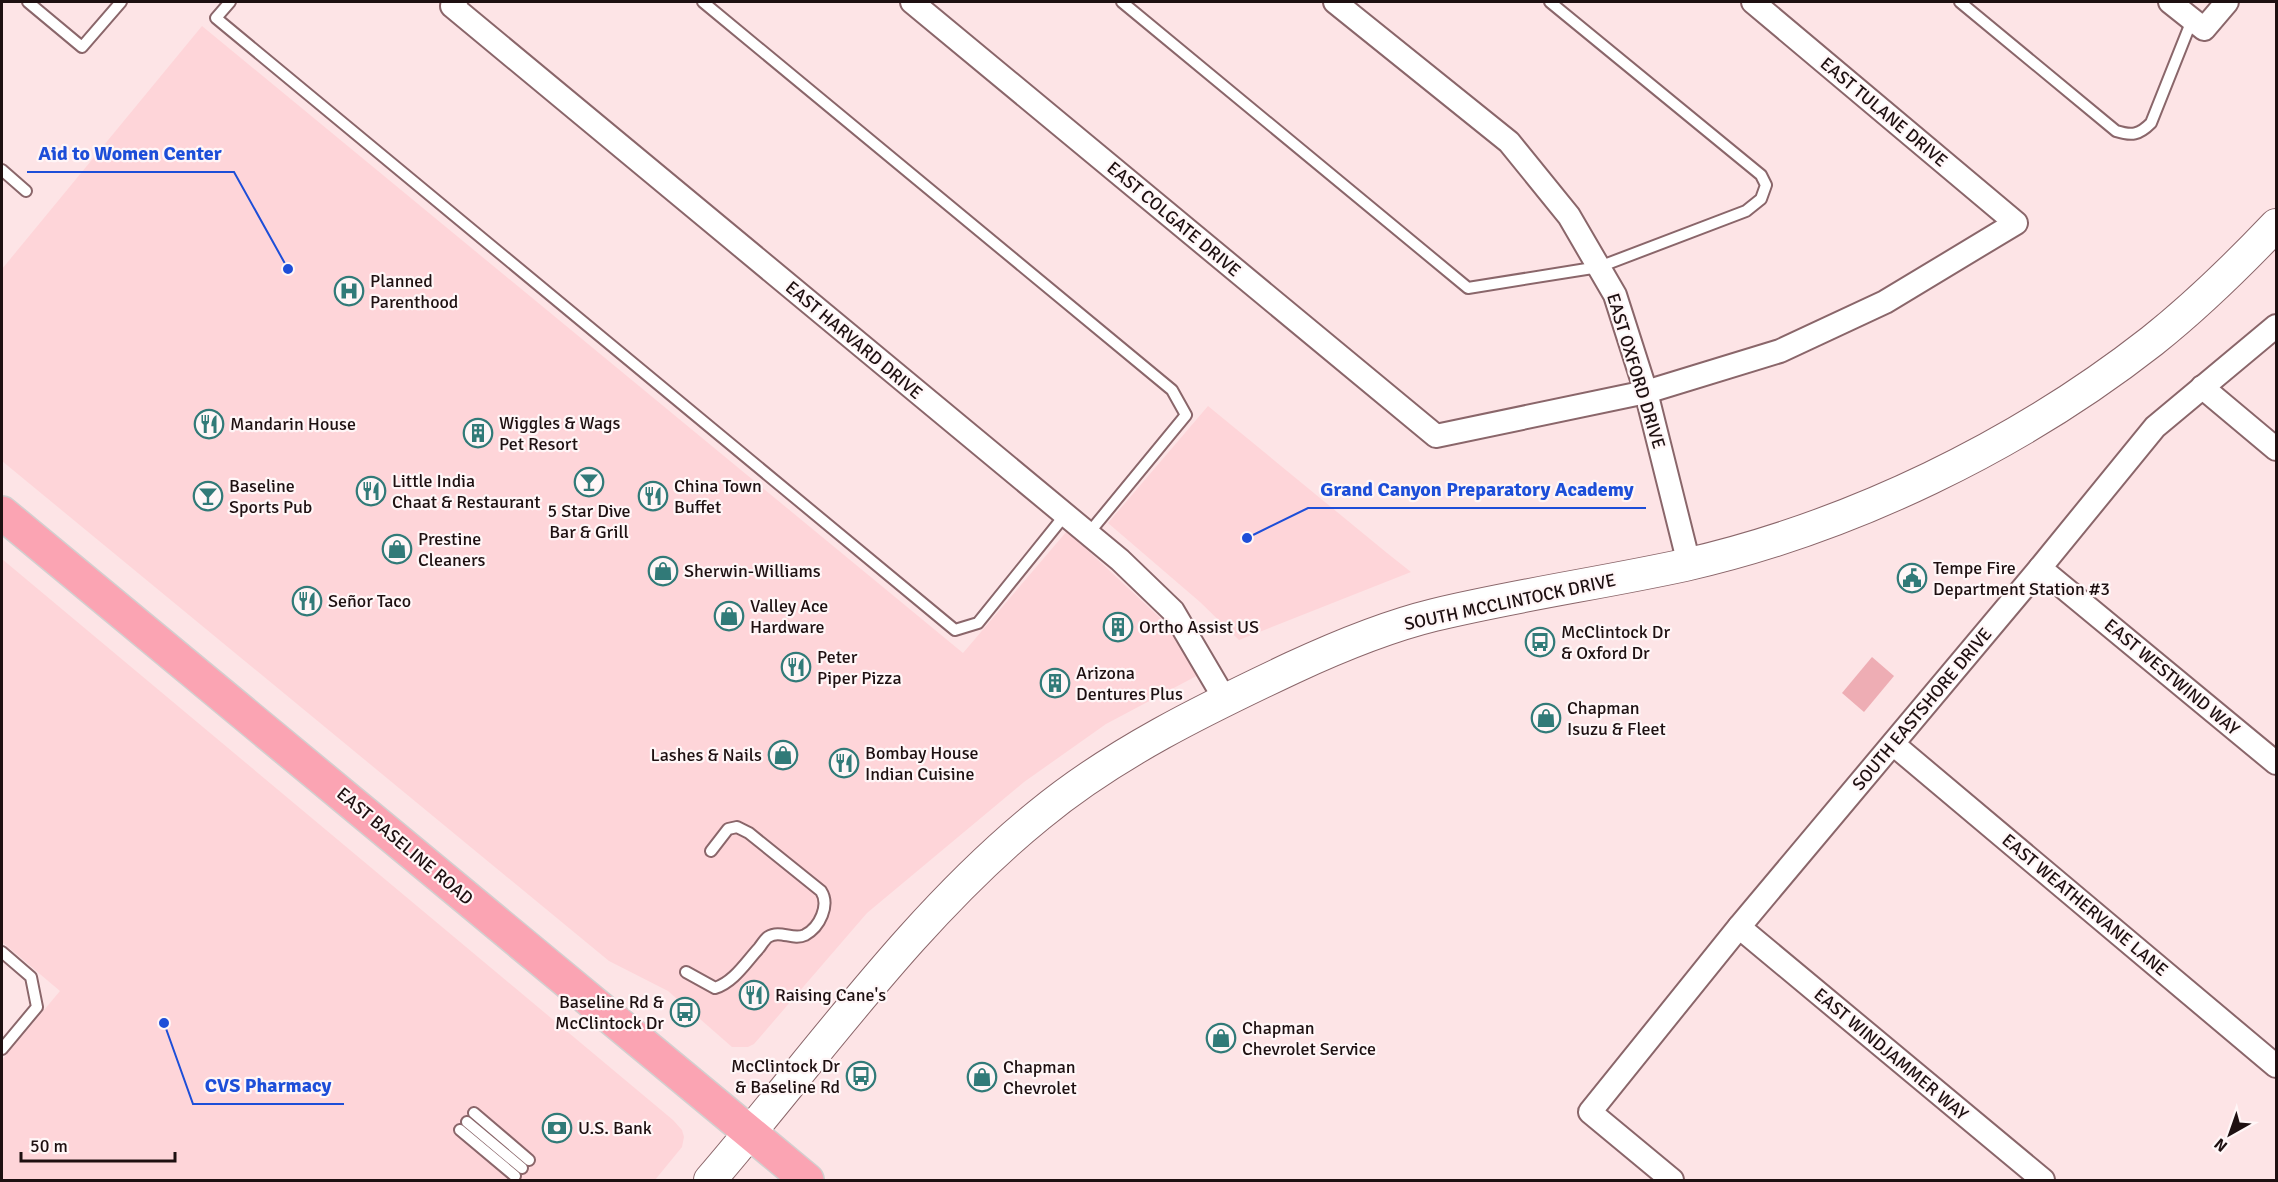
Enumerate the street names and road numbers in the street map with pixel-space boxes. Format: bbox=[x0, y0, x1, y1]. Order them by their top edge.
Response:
street label: EAST TULANE DRIVE bbox=[1816, 52, 1952, 172]
street label: EAST COLGATE DRIVE bbox=[1103, 157, 1245, 281]
street label: EAST HARVARD DRIVE bbox=[781, 276, 927, 404]
street label: EAST OXFORD DRIVE bbox=[1602, 291, 1670, 451]
street label: SOUTH MCCLINTOCK DRIVE bbox=[1402, 569, 1618, 635]
street label: EAST WESTWIND WAY bbox=[2100, 614, 2244, 740]
street label: SOUTH EASTSHORE DRIVE bbox=[1847, 623, 1997, 795]
street label: EAST BASELINE ROAD bbox=[332, 783, 478, 909]
street label: EAST WEATHERVANE LANE bbox=[1997, 829, 2173, 981]
street label: EAST WINDJAMMER WAY bbox=[1809, 983, 1973, 1125]

